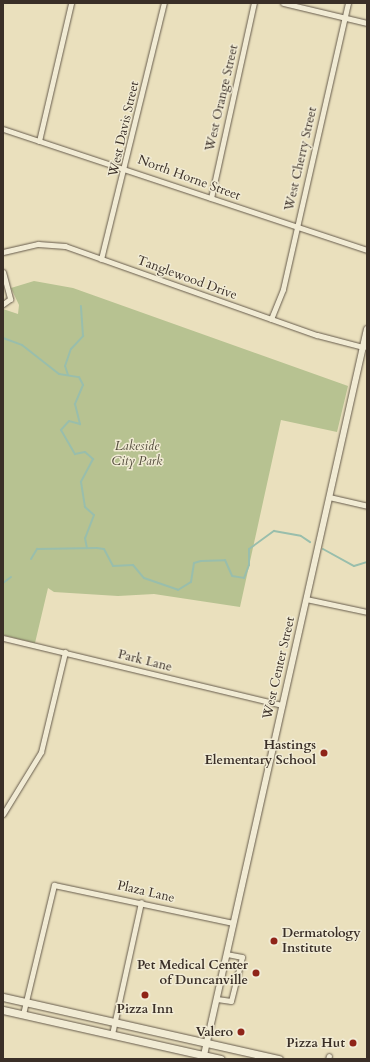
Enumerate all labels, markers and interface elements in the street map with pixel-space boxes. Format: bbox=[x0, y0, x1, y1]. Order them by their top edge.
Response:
street label: West Orange Street bbox=[202, 43, 242, 153]
street label: West Davis Street bbox=[105, 80, 143, 178]
street label: West Cherry Street bbox=[281, 105, 321, 213]
street label: North Horne Street bbox=[135, 152, 243, 204]
street label: Tanglewood Drive bbox=[135, 253, 239, 303]
park label: Lakeside City Park bbox=[111, 439, 163, 470]
street label: West Center Street bbox=[260, 615, 298, 721]
street label: Park Lane bbox=[116, 647, 174, 675]
place label: Hastings Elementary School bbox=[204, 738, 316, 769]
marker: Hastings Elementary School bbox=[319, 748, 329, 758]
street label: Plaza Lane bbox=[116, 878, 176, 906]
place label: Dermatology Institute bbox=[282, 926, 361, 957]
marker: Dermatology Institute bbox=[269, 936, 279, 946]
place label: Pet Medical Center of Duncanville bbox=[137, 958, 248, 989]
marker: Pet Medical Center of Duncanville bbox=[251, 968, 261, 978]
marker: Pizza Inn bbox=[140, 990, 150, 1000]
place label: Pizza Inn bbox=[117, 1001, 173, 1017]
place label: Valero bbox=[196, 1024, 233, 1040]
marker: Valero bbox=[236, 1027, 246, 1037]
place label: Pizza Hut bbox=[286, 1035, 345, 1051]
marker: Pizza Hut bbox=[348, 1038, 358, 1048]

